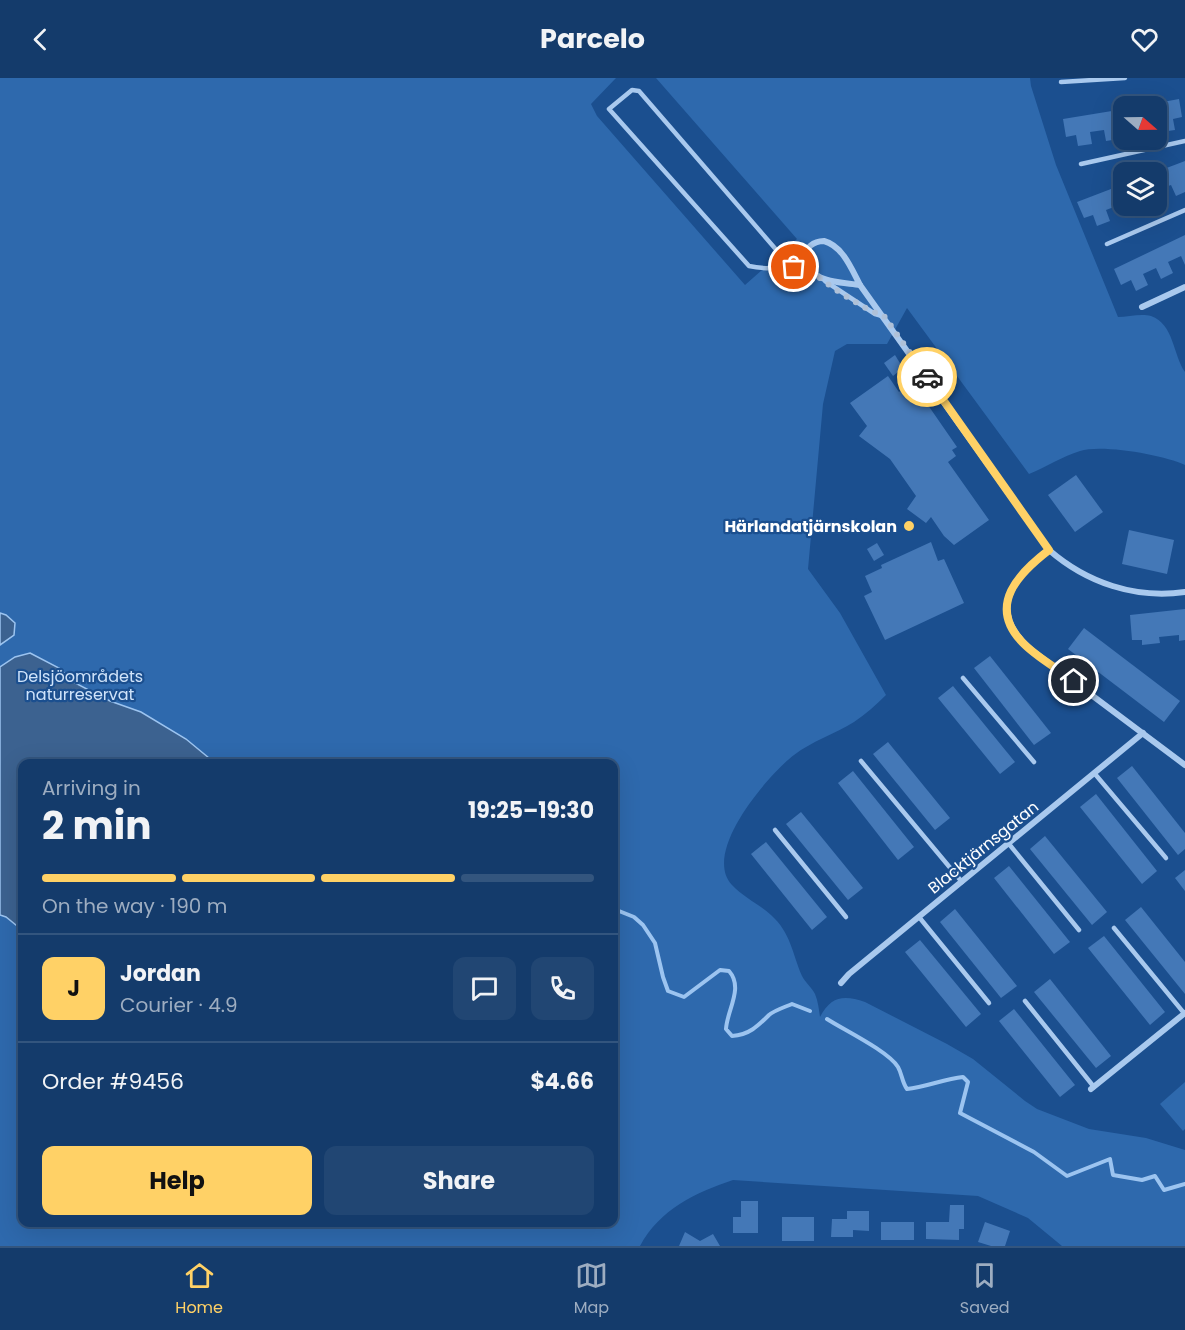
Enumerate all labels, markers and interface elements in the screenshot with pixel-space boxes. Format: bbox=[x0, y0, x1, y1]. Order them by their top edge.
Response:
text: Parcelo bbox=[540, 20, 645, 57]
icon: back bbox=[24, 23, 57, 56]
icon: heart bbox=[1128, 23, 1161, 56]
north arrow bbox=[1113, 96, 1167, 150]
map controls bbox=[1113, 96, 1167, 216]
button: layers bbox=[1113, 162, 1167, 216]
pin bbox=[768, 241, 819, 292]
icon: bag bbox=[777, 250, 810, 283]
courier bbox=[897, 347, 957, 407]
icon: car bbox=[911, 361, 944, 394]
place label: Härlandatjärnskolan bbox=[724, 515, 897, 538]
marker: Härlandatjärnskolan bbox=[902, 519, 916, 533]
pin bbox=[1048, 655, 1099, 706]
icon: home bbox=[1057, 664, 1090, 697]
park label: Delsjöområdets naturreservat bbox=[17, 665, 143, 706]
text: Arriving in bbox=[42, 774, 141, 802]
text: 19:25–19:30 bbox=[468, 795, 594, 826]
street label: Blacktjärnsgatan bbox=[923, 796, 1043, 899]
text: 2 min bbox=[42, 798, 152, 853]
text: On the way · 190 m bbox=[42, 892, 227, 920]
button: chat bbox=[453, 957, 516, 1020]
button: phone bbox=[531, 957, 594, 1020]
text: Jordan bbox=[120, 958, 201, 989]
text: J bbox=[67, 973, 80, 1004]
text: Courier · 4.9 bbox=[120, 991, 238, 1019]
text: Order #9456 bbox=[42, 1066, 184, 1097]
text: $4.66 bbox=[530, 1066, 594, 1097]
button: Help bbox=[42, 1146, 312, 1215]
button: Share bbox=[324, 1146, 594, 1215]
tab: Home bbox=[175, 1259, 223, 1320]
tab: Map bbox=[574, 1259, 609, 1320]
tab: Saved bbox=[960, 1259, 1010, 1320]

